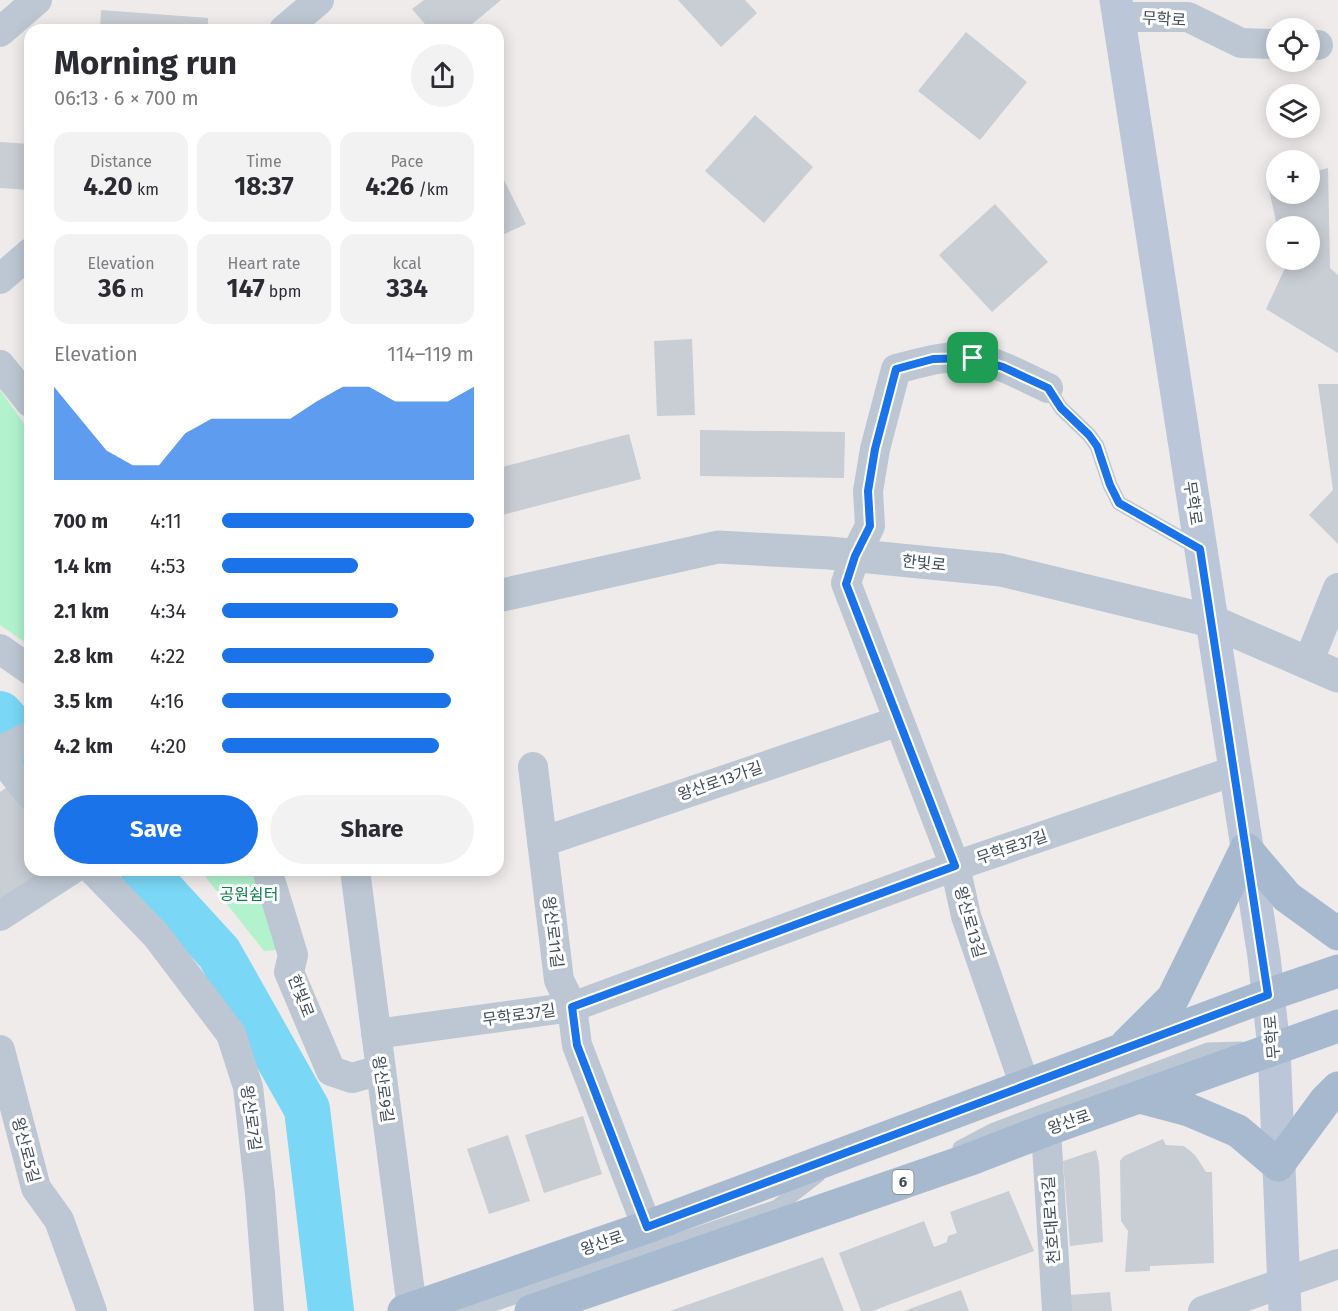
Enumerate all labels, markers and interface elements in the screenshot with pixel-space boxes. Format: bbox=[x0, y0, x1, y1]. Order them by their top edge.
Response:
street label: 무학로 bbox=[1141, 8, 1187, 30]
map controls bbox=[1266, 18, 1320, 270]
button: locate bbox=[1266, 18, 1320, 72]
text: Morning run bbox=[54, 43, 237, 83]
button: share bbox=[411, 44, 474, 107]
button: layers bbox=[1266, 84, 1320, 138]
text: 06:13 · 6 × 700 m bbox=[54, 86, 199, 110]
button: + bbox=[1266, 150, 1320, 204]
text: Distance bbox=[90, 152, 152, 171]
text: Time bbox=[246, 152, 282, 171]
text: Pace bbox=[390, 152, 424, 171]
text: 4.20 bbox=[83, 171, 133, 202]
text: 18:37 bbox=[234, 171, 294, 202]
text: 4:26 bbox=[365, 171, 414, 202]
text: km bbox=[133, 180, 159, 199]
text: /km bbox=[414, 180, 449, 199]
button: − bbox=[1266, 216, 1320, 270]
text: Elevation bbox=[87, 254, 155, 273]
text: Heart rate bbox=[228, 254, 300, 273]
text: kcal bbox=[393, 254, 421, 273]
text: 36 bbox=[98, 273, 126, 304]
text: 147 bbox=[226, 273, 265, 304]
text: 334 bbox=[386, 273, 428, 304]
text: m bbox=[126, 282, 144, 301]
text: bpm bbox=[265, 282, 302, 301]
pin bbox=[947, 332, 998, 383]
icon: arrive bbox=[956, 341, 989, 374]
text: Elevation bbox=[54, 342, 138, 366]
text: 114–119 m bbox=[387, 342, 474, 366]
street label: 무학로 bbox=[1180, 480, 1206, 527]
text: 700 m bbox=[54, 509, 108, 533]
text: 4:11 bbox=[150, 509, 182, 533]
street label: 한빛로 bbox=[901, 551, 947, 575]
text: 1.4 km bbox=[54, 554, 112, 578]
text: 4:53 bbox=[150, 554, 185, 578]
text: 2.1 km bbox=[54, 599, 109, 623]
text: 4:34 bbox=[150, 599, 186, 623]
text: 2.8 km bbox=[54, 644, 113, 668]
text: 4:22 bbox=[150, 644, 185, 668]
text: 3.5 km bbox=[54, 689, 113, 713]
text: 4:16 bbox=[150, 689, 184, 713]
text: 4.2 km bbox=[54, 734, 113, 758]
text: 4:20 bbox=[150, 734, 187, 758]
street label: 왕산로13가길 bbox=[675, 758, 765, 804]
button: Save bbox=[54, 795, 258, 864]
button: Share bbox=[270, 795, 474, 864]
street label: 무학로37길 bbox=[974, 826, 1050, 868]
street label: 왕산로13길 bbox=[951, 884, 989, 960]
park label: 공원쉼터 bbox=[220, 885, 278, 904]
street label: 왕산로11길 bbox=[539, 895, 567, 969]
street label: 한빛로 bbox=[284, 972, 318, 1020]
street label: 무학로37길 bbox=[481, 1000, 557, 1030]
street label: 무학로 bbox=[1261, 1014, 1283, 1060]
street label: 왕산로9길 bbox=[369, 1054, 397, 1124]
street label: 왕산로7길 bbox=[237, 1084, 265, 1152]
street label: 왕산로 bbox=[1045, 1106, 1093, 1138]
street label: 왕산로5길 bbox=[8, 1115, 44, 1185]
road number: 6 bbox=[892, 1170, 914, 1194]
street label: 천호대로13길 bbox=[1038, 1175, 1064, 1265]
street label: 왕산로 bbox=[578, 1227, 626, 1259]

